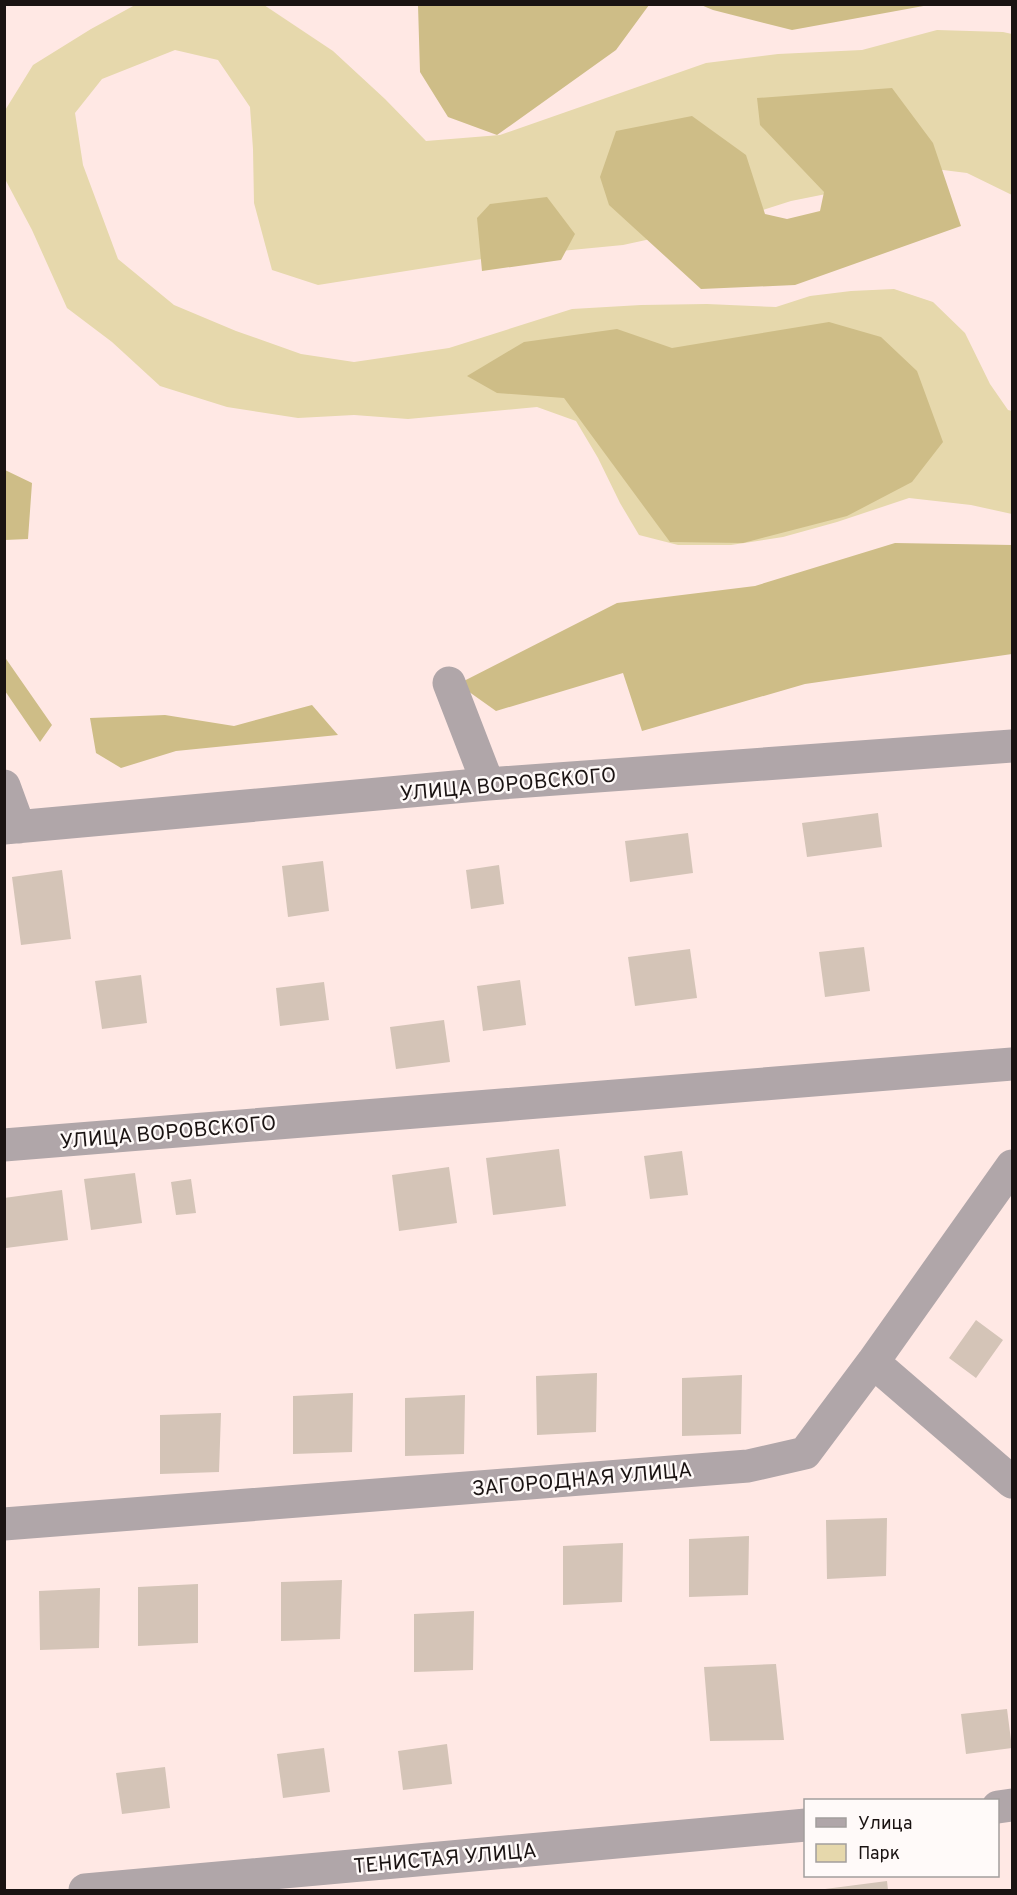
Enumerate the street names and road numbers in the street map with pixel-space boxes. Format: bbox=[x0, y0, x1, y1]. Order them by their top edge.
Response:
street label: УЛИЦА ВОРОВСКОГО bbox=[399, 763, 617, 808]
street label: УЛИЦА ВОРОВСКОГО bbox=[59, 1111, 277, 1156]
street label: ЗАГОРОДНАЯ УЛИЦА bbox=[471, 1457, 693, 1504]
street label: ТЕНИСТАЯ УЛИЦА bbox=[352, 1838, 538, 1881]

